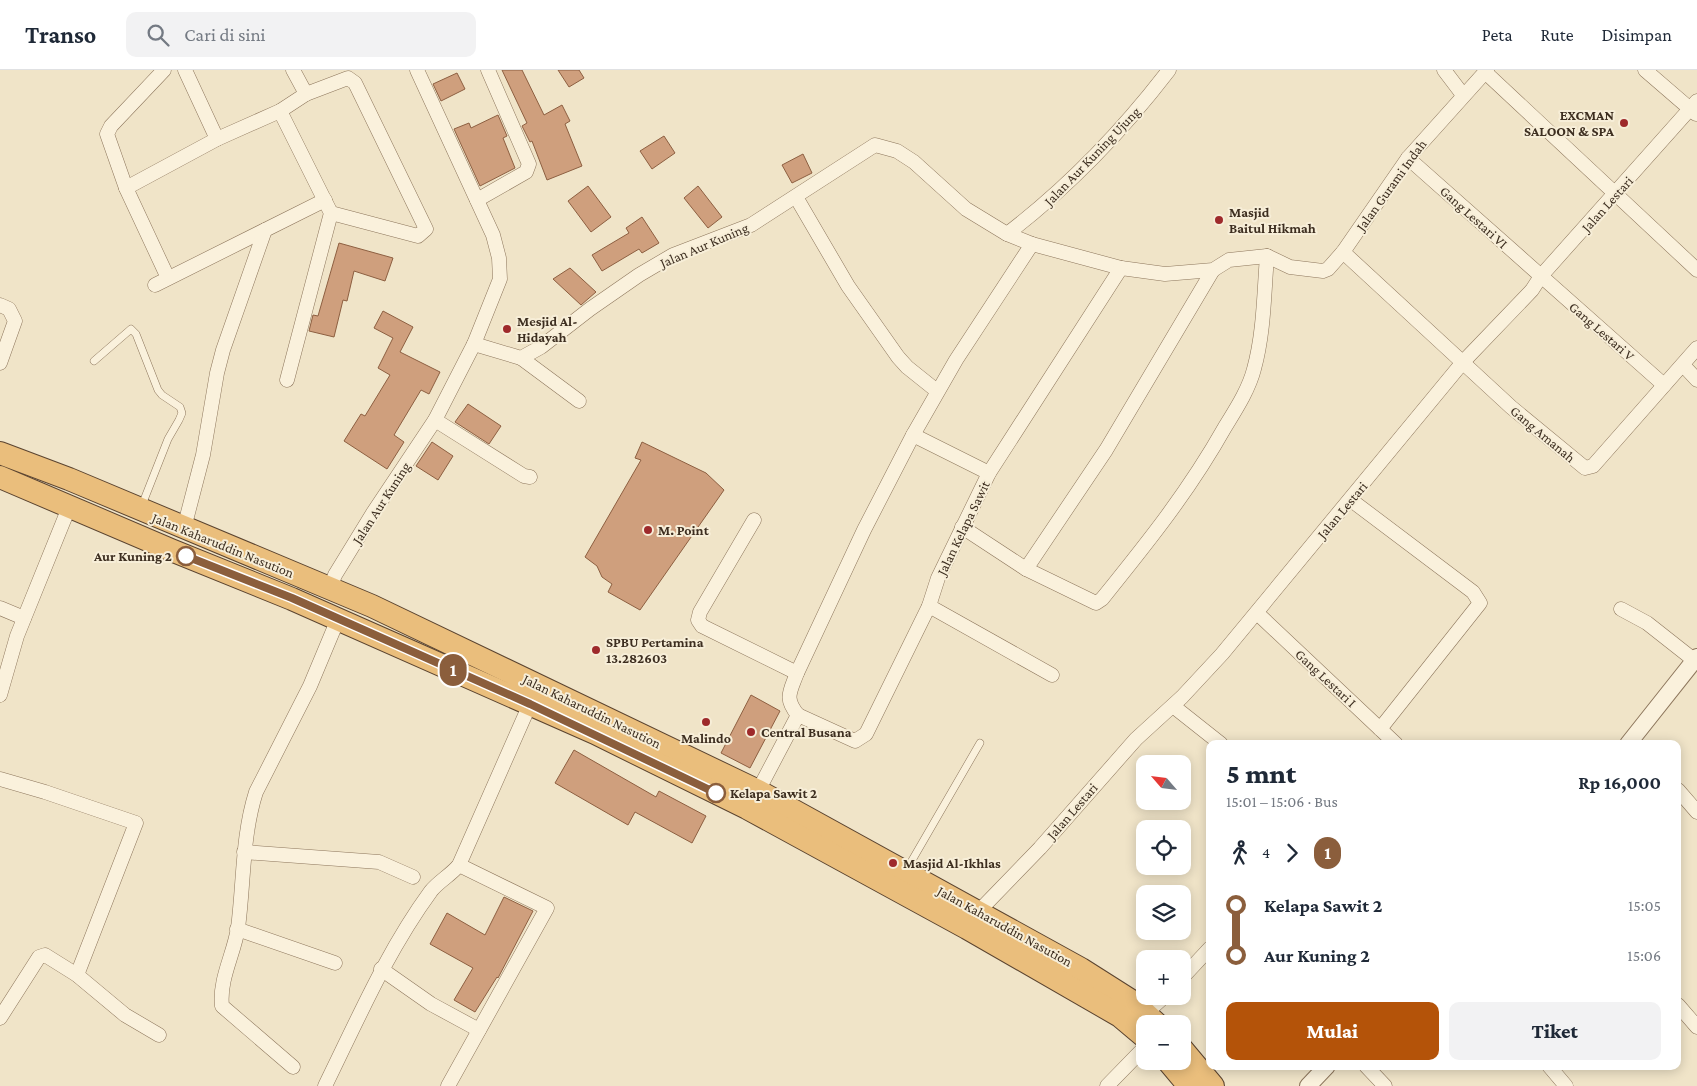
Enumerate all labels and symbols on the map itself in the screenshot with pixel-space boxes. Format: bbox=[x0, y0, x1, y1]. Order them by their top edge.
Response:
street label: Jalan Aur Kuning Ujung bbox=[1039, 103, 1144, 211]
place label: EXCMAN SALOON & SPA bbox=[1524, 107, 1615, 139]
marker: EXCMAN SALOON & SPA bbox=[1618, 117, 1630, 129]
street label: Jalan Gurami Indah bbox=[1351, 136, 1430, 235]
street label: Jalan Lestari bbox=[1577, 173, 1636, 237]
street label: Gang Lestari VI bbox=[1437, 182, 1511, 252]
place label: Masjid Baitul Hikmah bbox=[1229, 204, 1316, 236]
marker: Masjid Baitul Hikmah bbox=[1213, 214, 1225, 226]
street label: Jalan Aur Kuning bbox=[656, 219, 751, 272]
street label: Gang Lestari V bbox=[1566, 298, 1638, 364]
place label: Mesjid Al- Hidayah bbox=[517, 313, 578, 345]
marker: Mesjid Al- Hidayah bbox=[501, 323, 513, 335]
street label: Gang Amanah bbox=[1507, 402, 1579, 466]
street label: Jalan Aur Kuning bbox=[347, 459, 414, 549]
street label: Jalan Kelapa Sawit bbox=[932, 478, 993, 580]
street label: Jalan Lestari bbox=[1312, 478, 1371, 543]
street label: Jalan Kaharuddin Nasution bbox=[148, 508, 297, 581]
place label: M. Point bbox=[658, 522, 710, 538]
marker: M. Point bbox=[642, 524, 654, 536]
marker: Aur Kuning 2 bbox=[176, 546, 196, 566]
place label: Aur Kuning 2 bbox=[93, 548, 172, 564]
place label: SPBU Pertamina 13.282603 bbox=[606, 634, 704, 666]
marker: SPBU Pertamina 13.282603 bbox=[590, 644, 602, 656]
street label: Gang Lestari I bbox=[1292, 646, 1360, 710]
line badge: 1 bbox=[437, 654, 469, 686]
street label: Jalan Kaharuddin Nasution bbox=[519, 670, 664, 752]
marker: Malindo bbox=[700, 716, 712, 728]
place label: Central Busana bbox=[761, 724, 852, 740]
marker: Central Busana bbox=[745, 726, 757, 738]
place label: Malindo bbox=[681, 730, 731, 746]
north arrow bbox=[1136, 755, 1191, 810]
street label: Jalan Lestari bbox=[1042, 779, 1101, 844]
marker: Kelapa Sawit 2 bbox=[706, 783, 726, 803]
place label: Kelapa Sawit 2 bbox=[730, 785, 817, 801]
place label: Masjid Al-Ikhlas bbox=[903, 855, 1001, 872]
marker: Masjid Al-Ikhlas bbox=[887, 857, 899, 869]
street label: Jalan Kaharuddin Nasution bbox=[933, 881, 1076, 970]

